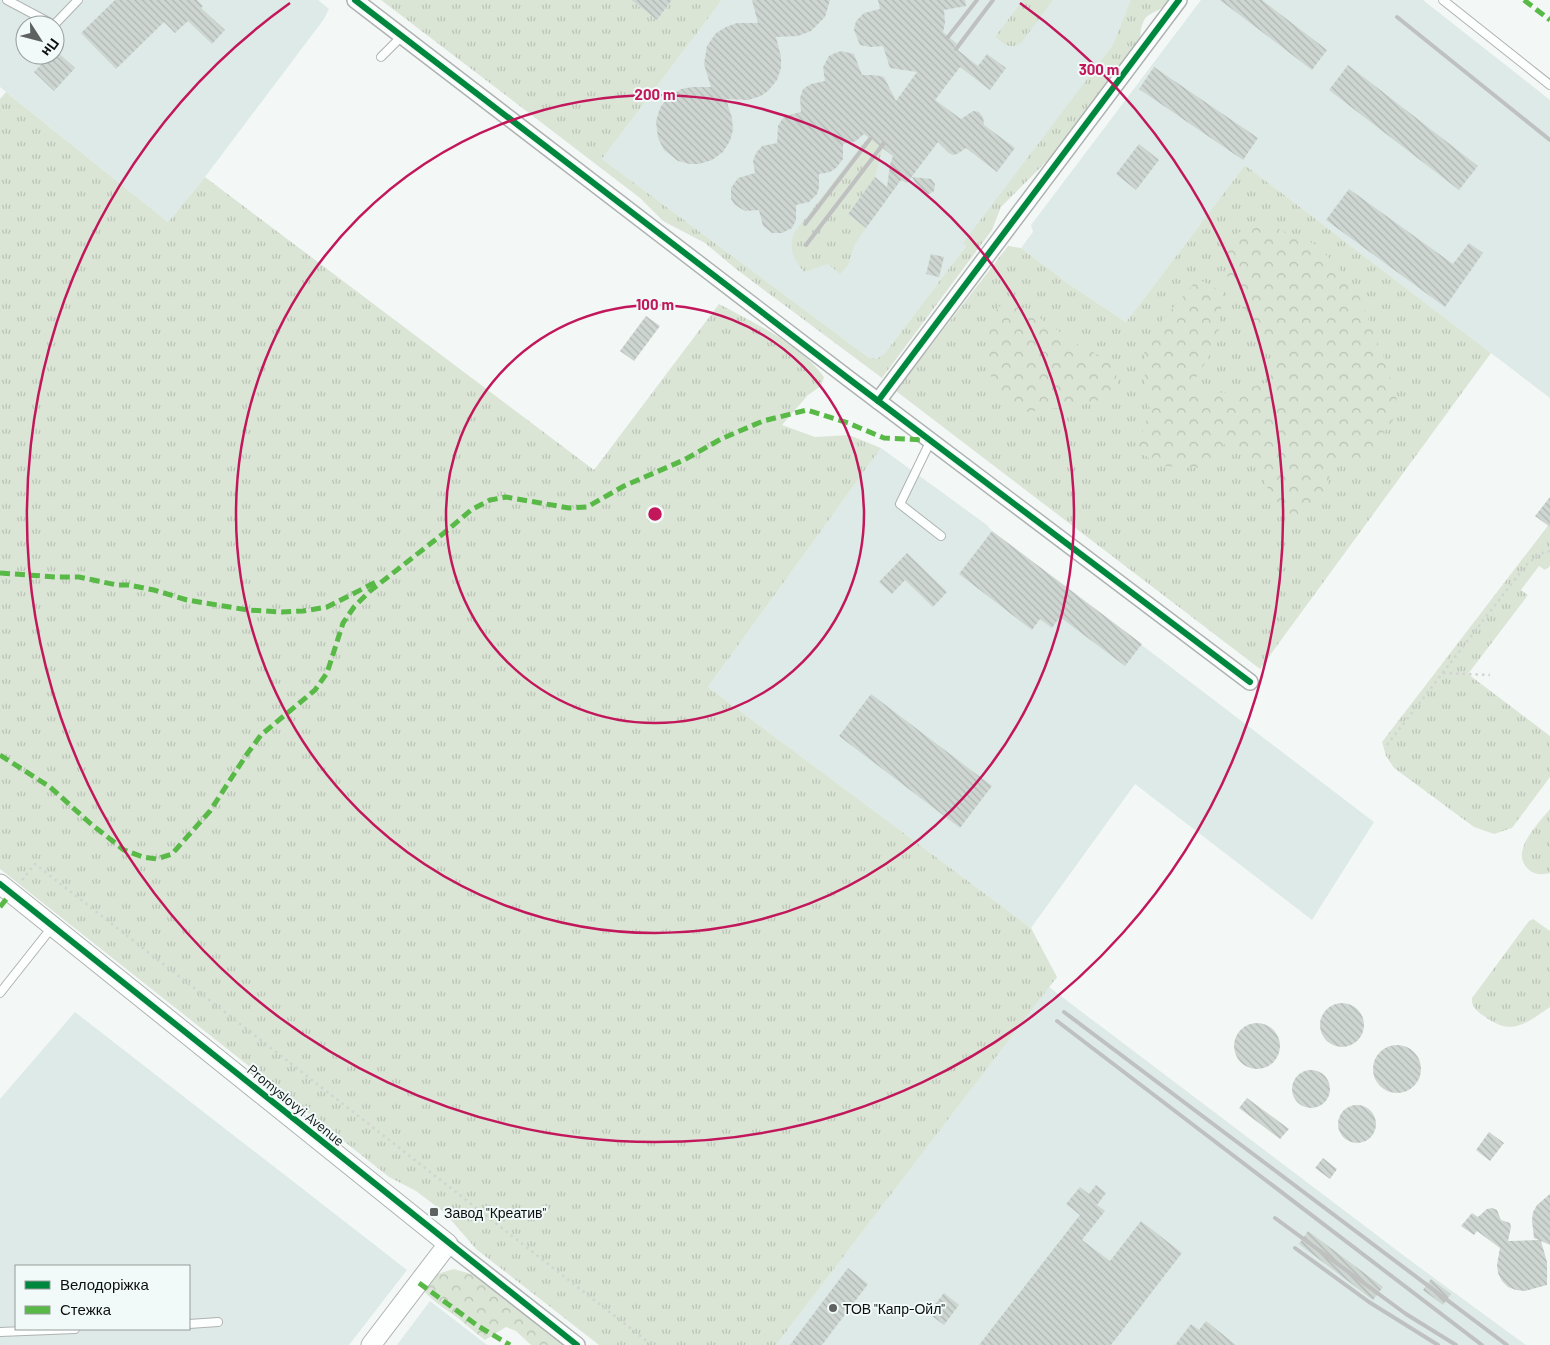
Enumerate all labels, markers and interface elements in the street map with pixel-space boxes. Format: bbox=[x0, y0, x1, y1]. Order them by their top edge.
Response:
north arrow bbox=[15, 15, 65, 65]
text: Пн bbox=[39, 35, 63, 60]
text: 300 m bbox=[1079, 60, 1119, 78]
text: 200 m bbox=[634, 85, 676, 103]
text: 100 m bbox=[636, 295, 674, 313]
centre of rings bbox=[646, 505, 664, 523]
street label: Promyslovyi Avenue bbox=[244, 1061, 348, 1149]
place label: Завод "Креатив" bbox=[444, 1204, 547, 1221]
marker: Завод "Креатив" bbox=[428, 1206, 440, 1218]
legend bbox=[15, 1265, 190, 1330]
text: Велодоріжка bbox=[60, 1275, 149, 1293]
text: Стежка bbox=[60, 1300, 112, 1318]
place label: ТОВ "Капр-Ойл" bbox=[843, 1300, 945, 1317]
marker: ТОВ "Капр-Ойл" bbox=[827, 1302, 839, 1314]

